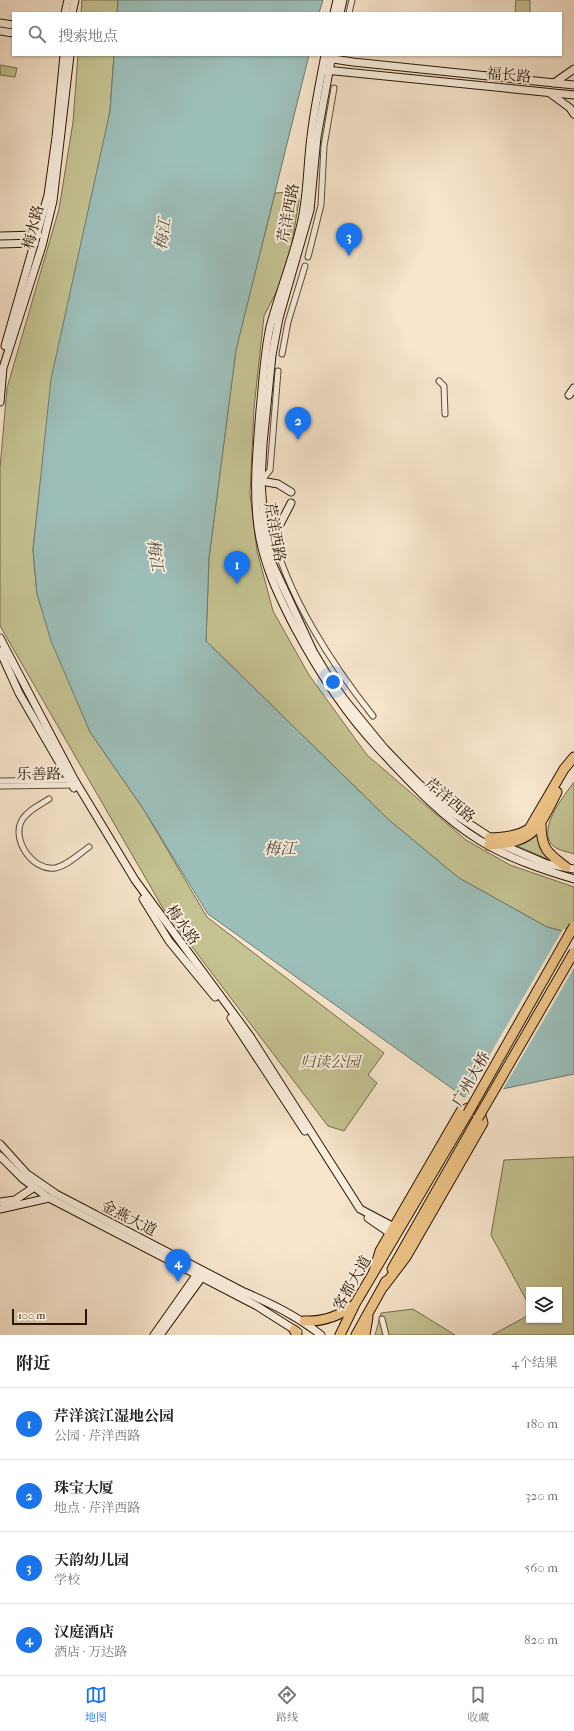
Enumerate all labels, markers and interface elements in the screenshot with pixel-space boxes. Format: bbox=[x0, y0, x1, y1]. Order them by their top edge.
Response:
search box bbox=[12, 12, 562, 56]
icon: search bbox=[26, 23, 48, 45]
text: 搜索地点 bbox=[58, 27, 118, 45]
street label: 福长路 bbox=[486, 64, 532, 86]
street label: 芹洋西路 bbox=[273, 182, 303, 244]
street label: 梅水路 bbox=[19, 203, 47, 251]
water label: 梅江 bbox=[151, 215, 174, 251]
pin: 3 bbox=[336, 223, 362, 256]
pin: 2 bbox=[285, 407, 311, 440]
street label: 芹洋西路 bbox=[261, 501, 289, 563]
water label: 梅江 bbox=[144, 538, 168, 574]
pin: 1 bbox=[224, 551, 250, 584]
your location bbox=[323, 672, 343, 692]
street label: 乐善路 bbox=[16, 765, 62, 783]
street label: 芹洋西路 bbox=[421, 774, 479, 826]
water label: 梅江 bbox=[264, 839, 298, 858]
street label: 梅水路 bbox=[162, 902, 204, 948]
street label: 广州大桥 bbox=[448, 1049, 494, 1109]
park label: 归读公园 bbox=[300, 1053, 362, 1071]
street label: 金燕大道 bbox=[98, 1196, 160, 1240]
pin: 4 bbox=[165, 1249, 191, 1282]
street label: 客都大道 bbox=[329, 1253, 375, 1313]
map controls bbox=[526, 1287, 562, 1323]
button: layers bbox=[526, 1287, 562, 1323]
scale bar bbox=[12, 1307, 87, 1326]
text: 100 m bbox=[18, 1309, 46, 1322]
text: 附近 bbox=[16, 1353, 50, 1373]
text: 4个结果 bbox=[511, 1355, 558, 1370]
text: 芹洋滨江湿地公园 bbox=[54, 1407, 174, 1425]
text: 1 bbox=[27, 1416, 31, 1431]
text: 180 m bbox=[526, 1416, 558, 1431]
text: 公园 · 芹洋西路 bbox=[54, 1428, 140, 1443]
text: 珠宝大厦 bbox=[54, 1479, 114, 1497]
text: 2 bbox=[26, 1488, 32, 1503]
text: 320 m bbox=[525, 1488, 558, 1503]
text: 地点 · 芹洋西路 bbox=[54, 1500, 140, 1515]
text: 天韵幼儿园 bbox=[54, 1551, 129, 1569]
text: 3 bbox=[26, 1560, 32, 1575]
text: 560 m bbox=[525, 1560, 558, 1575]
text: 学校 bbox=[54, 1572, 80, 1587]
text: 汉庭酒店 bbox=[54, 1623, 114, 1641]
text: 4 bbox=[25, 1632, 33, 1647]
text: 820 m bbox=[524, 1632, 558, 1647]
text: 酒店 · 万达路 bbox=[54, 1644, 127, 1659]
tab: 地图 bbox=[85, 1684, 107, 1724]
tab: 路线 bbox=[276, 1684, 298, 1724]
tab: 收藏 bbox=[467, 1684, 489, 1724]

